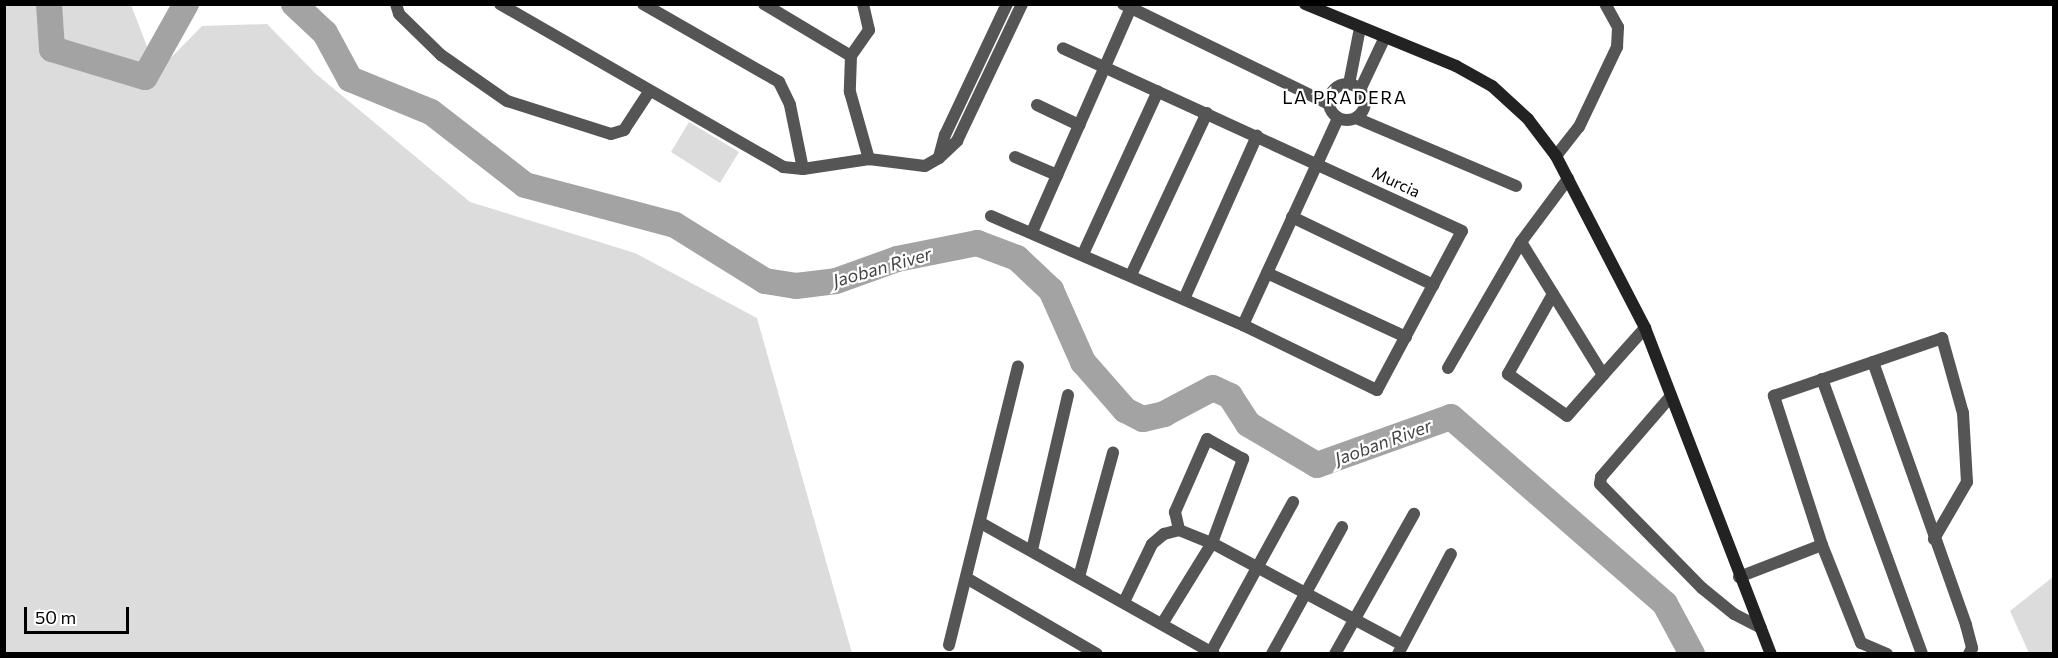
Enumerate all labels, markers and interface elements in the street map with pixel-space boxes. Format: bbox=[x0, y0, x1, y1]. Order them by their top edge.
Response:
district label: LA PRADERA bbox=[1282, 86, 1408, 108]
street label: Murcia bbox=[1369, 163, 1423, 201]
water label: Jaoban River bbox=[830, 243, 934, 291]
water label: Jaoban River bbox=[1332, 414, 1434, 470]
scale bar bbox=[27, 595, 132, 633]
text: 50 m bbox=[35, 606, 76, 628]

